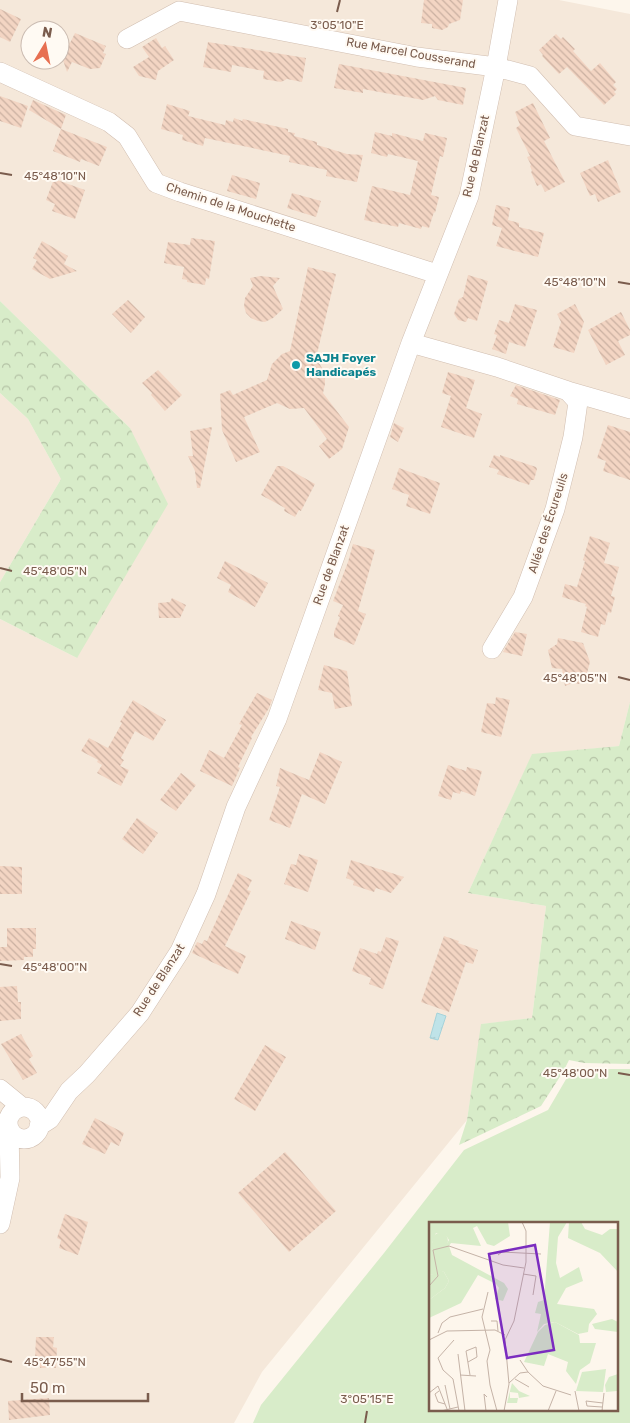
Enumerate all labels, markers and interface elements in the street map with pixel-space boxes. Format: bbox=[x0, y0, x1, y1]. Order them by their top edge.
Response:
text: 3°05'10"E bbox=[310, 18, 364, 32]
north arrow bbox=[20, 20, 70, 70]
text: N bbox=[41, 23, 54, 42]
street label: Rue Marcel Cousserand bbox=[345, 35, 477, 71]
street label: Rue de Blanzat bbox=[460, 113, 492, 198]
text: 45°48'10"N bbox=[24, 169, 86, 183]
street label: Chemin de la Mouchette bbox=[164, 179, 298, 235]
text: 45°48'10"N bbox=[544, 275, 606, 289]
place label: SAJH Foyer Handicapés bbox=[306, 351, 377, 379]
marker: SAJH Foyer Handicapés bbox=[290, 359, 302, 371]
street label: Allée des Écureuils bbox=[525, 471, 571, 575]
street label: Rue de Blanzat bbox=[310, 523, 352, 607]
text: 45°48'05"N bbox=[23, 564, 87, 578]
text: 45°48'05"N bbox=[543, 671, 607, 685]
street label: Rue de Blanzat bbox=[130, 941, 188, 1019]
text: 45°48'00"N bbox=[23, 960, 87, 974]
text: 45°48'00"N bbox=[543, 1066, 607, 1080]
inset map bbox=[429, 1222, 618, 1410]
text: 45°47'55"N bbox=[24, 1355, 86, 1369]
scale bar bbox=[22, 1370, 149, 1402]
text: 50 m bbox=[30, 1379, 65, 1397]
text: 3°05'15"E bbox=[340, 1392, 394, 1406]

